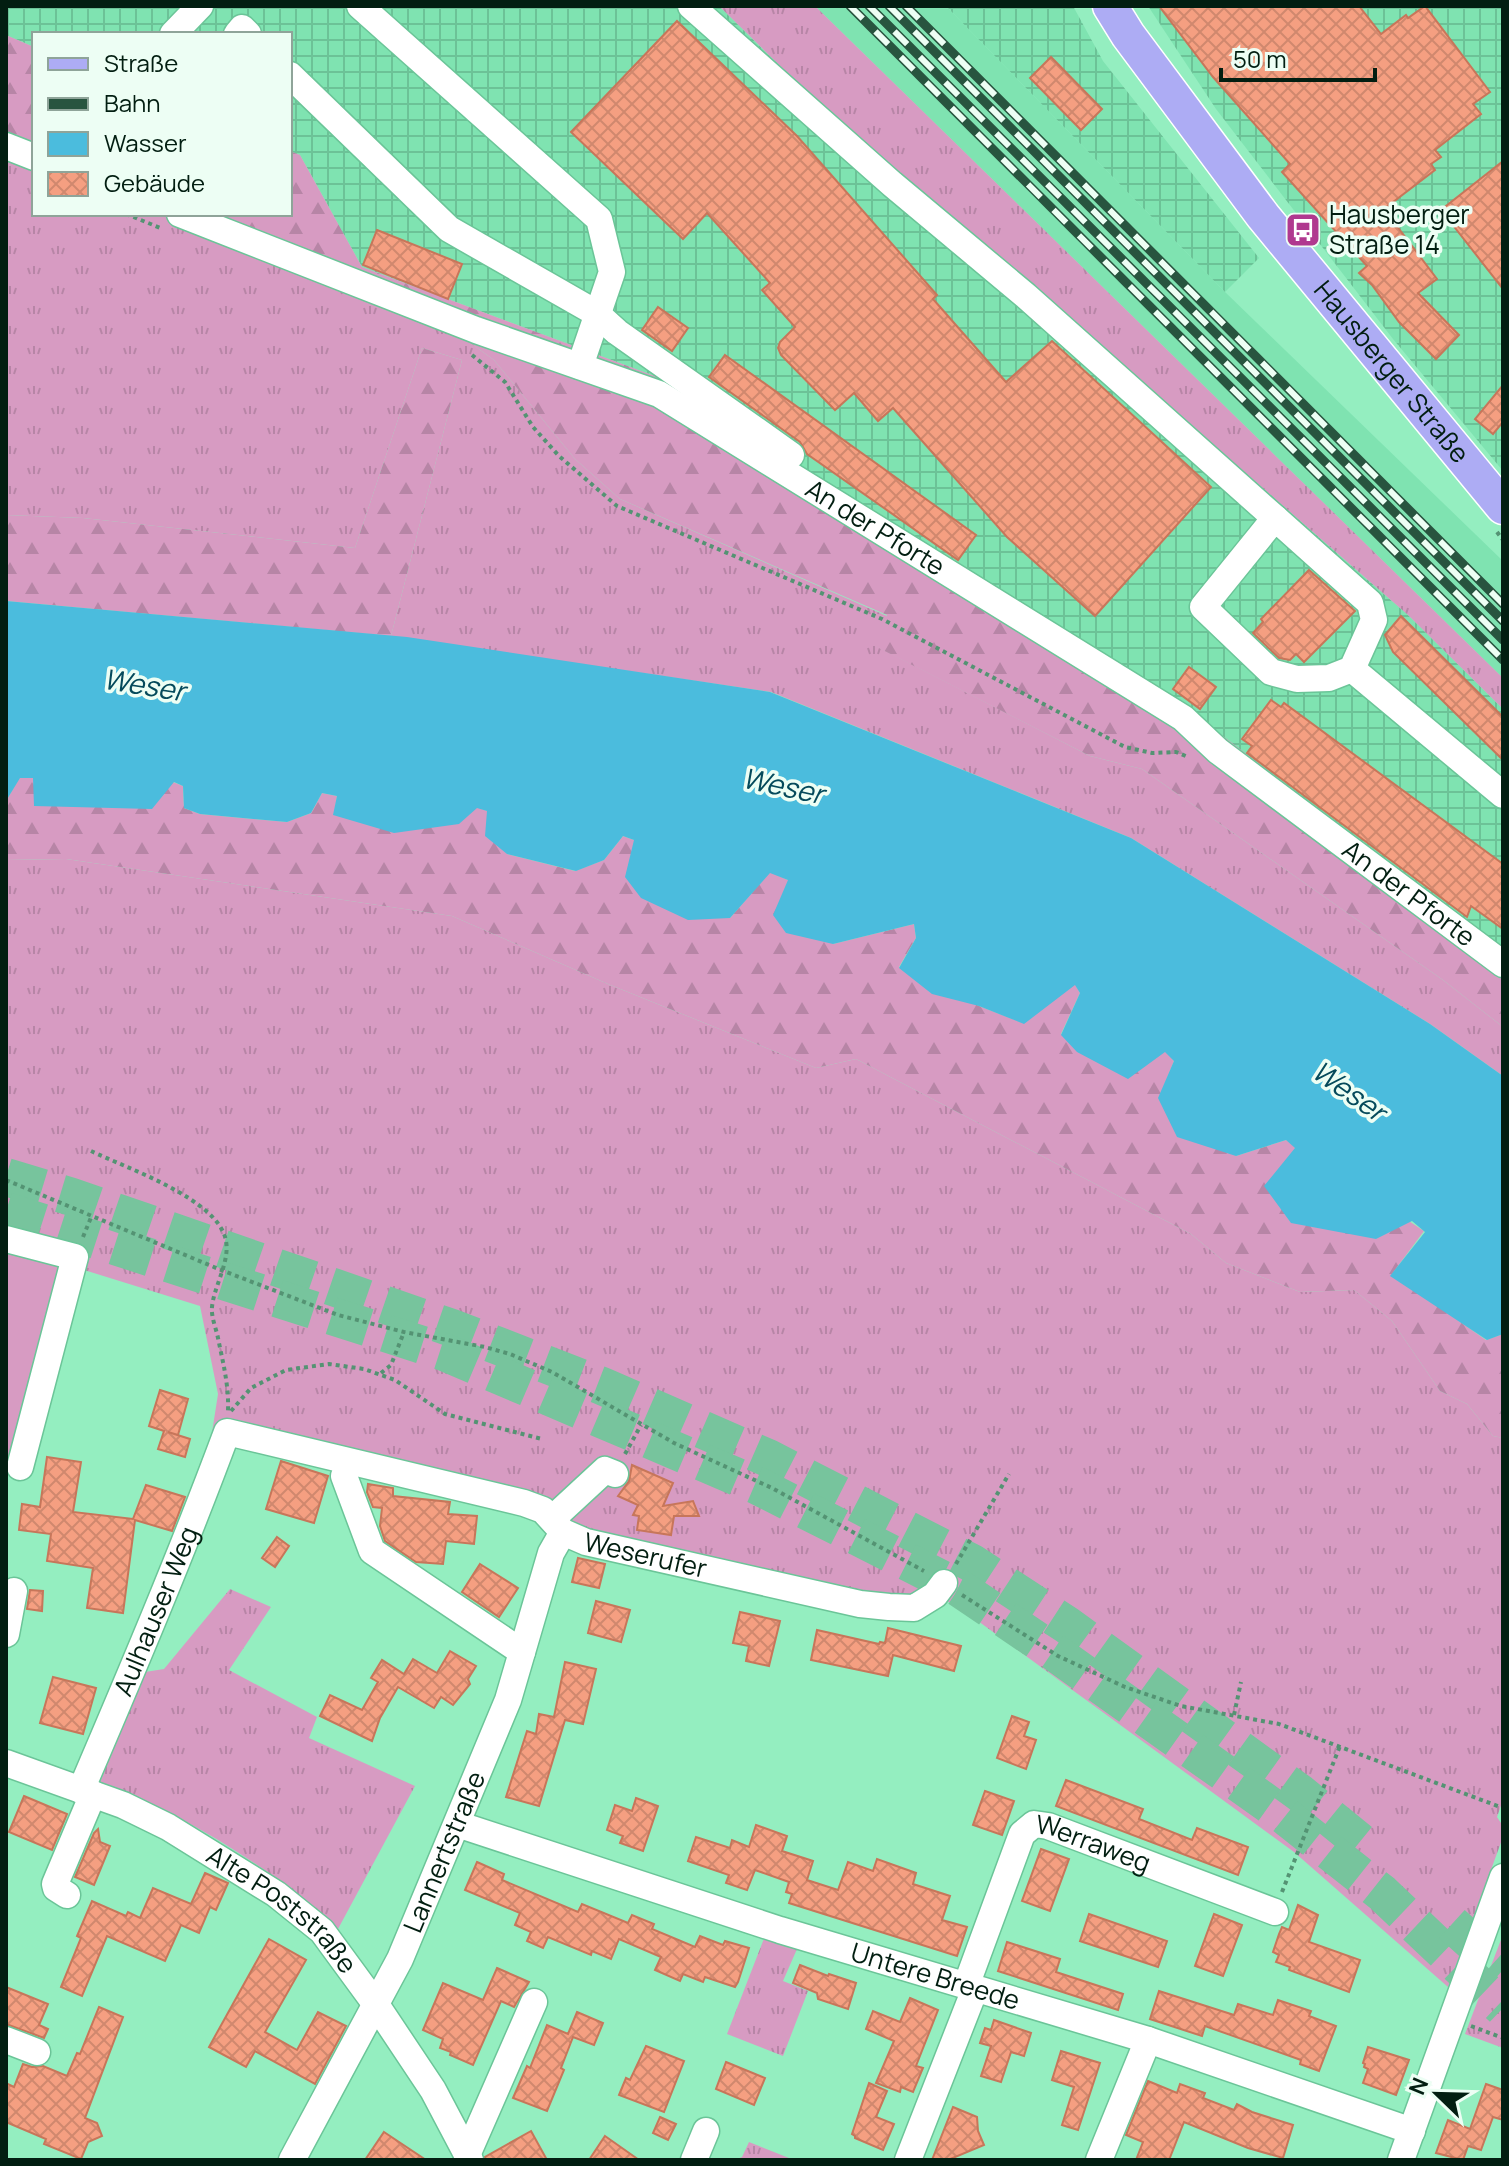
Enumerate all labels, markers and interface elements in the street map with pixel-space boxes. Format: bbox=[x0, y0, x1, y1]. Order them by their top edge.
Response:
legend bbox=[32, 32, 292, 216]
scale bar bbox=[1221, 32, 1375, 82]
text: 50 m bbox=[1233, 42, 1287, 75]
text: Straße bbox=[104, 46, 178, 79]
text: Bahn bbox=[104, 86, 161, 119]
text: Wasser bbox=[104, 126, 187, 159]
text: Gebäude bbox=[104, 166, 205, 199]
place label: Hausberger Straße 14 bbox=[1329, 196, 1470, 262]
bus stop icon: Hausberger Straße 14 bbox=[1284, 211, 1322, 249]
street label: Hausberger Straße bbox=[1306, 272, 1478, 470]
street label: An der Pforte bbox=[799, 470, 952, 584]
water label: Weser bbox=[101, 659, 191, 710]
water label: Weser bbox=[739, 758, 831, 813]
street label: An der Pforte bbox=[1335, 831, 1483, 954]
water label: Weser bbox=[1305, 1051, 1397, 1132]
street label: Aulhauser Weg bbox=[104, 1521, 206, 1701]
street label: Weserufer bbox=[581, 1523, 711, 1586]
street label: Lannertstraße bbox=[394, 1766, 493, 1938]
street label: Werraweg bbox=[1034, 1806, 1156, 1880]
street label: Alte Poststraße bbox=[200, 1836, 366, 1980]
street label: Untere Breede bbox=[847, 1933, 1024, 2018]
north arrow bbox=[1397, 2054, 1477, 2134]
text: N bbox=[1402, 2073, 1435, 2099]

